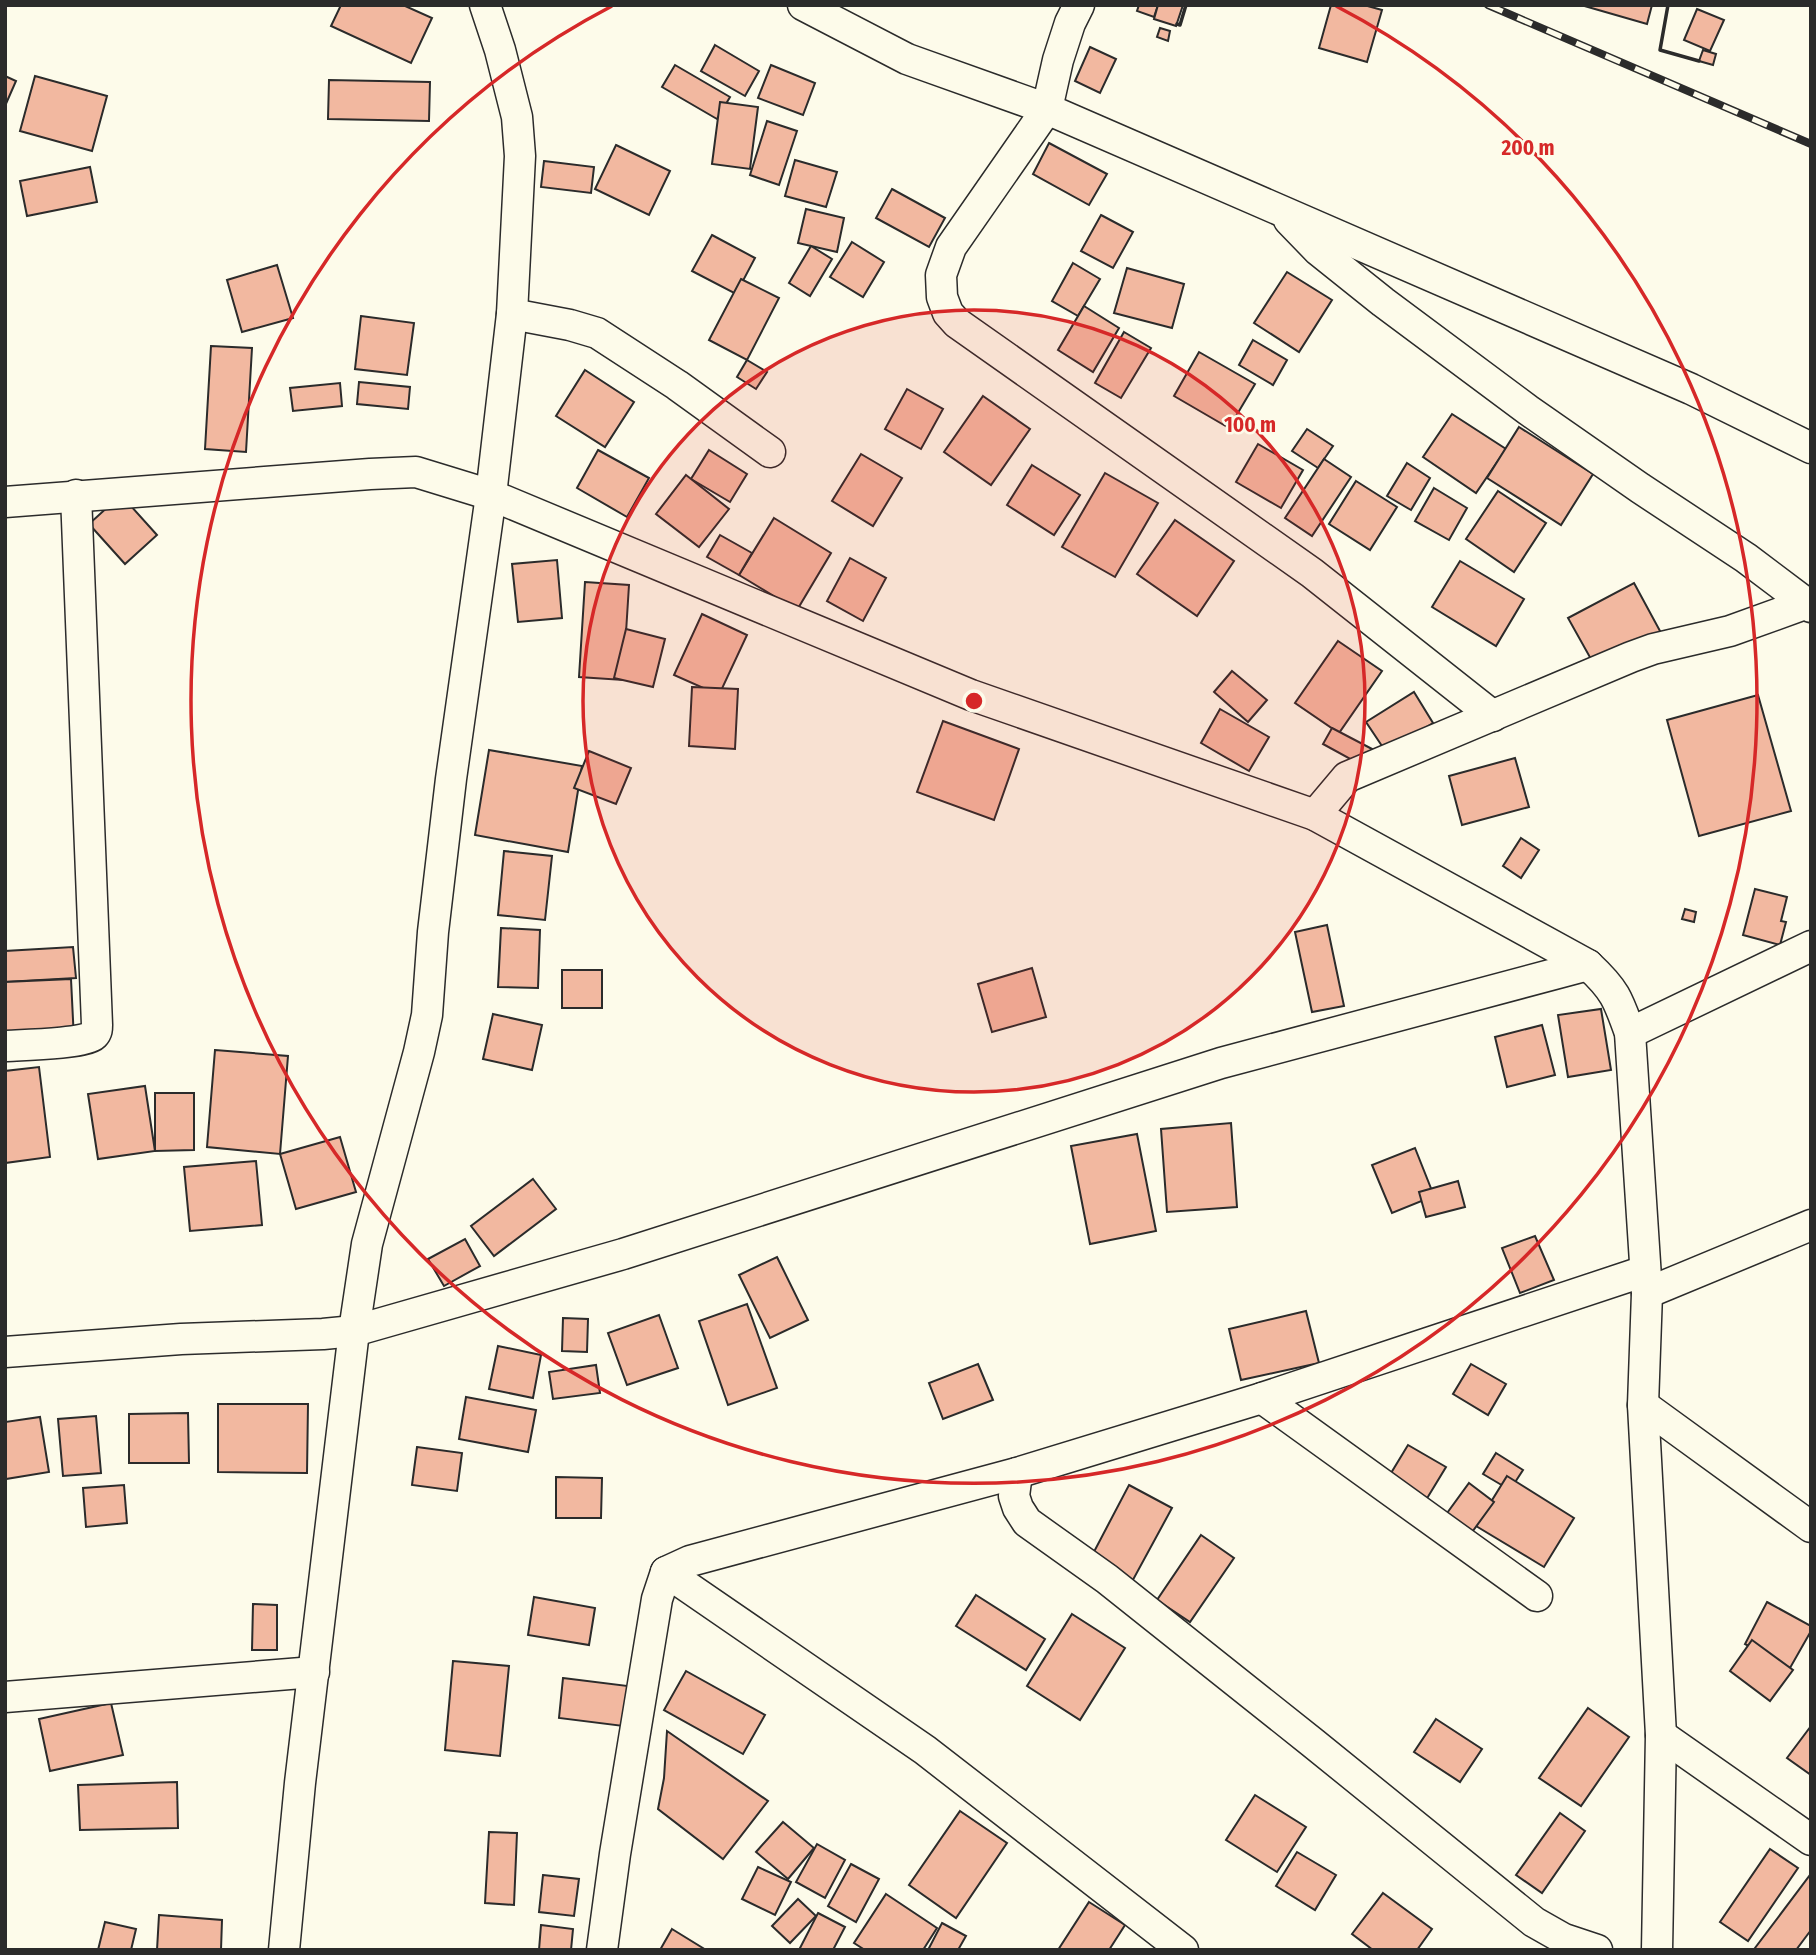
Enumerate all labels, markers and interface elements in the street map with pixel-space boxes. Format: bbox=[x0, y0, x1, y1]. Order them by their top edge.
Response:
text: 200 m bbox=[1500, 135, 1555, 161]
text: 100 m bbox=[1224, 412, 1276, 438]
centre of rings bbox=[962, 689, 986, 713]

